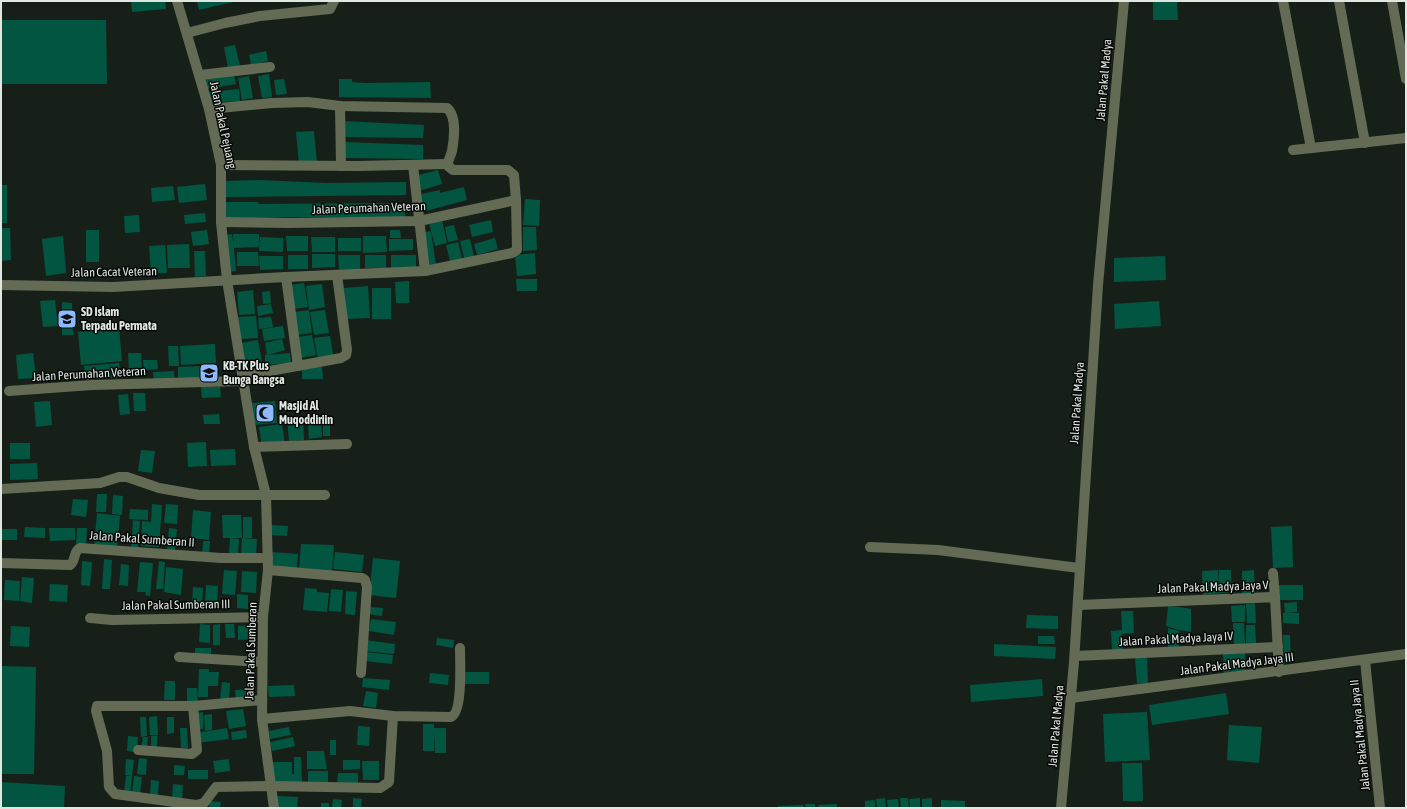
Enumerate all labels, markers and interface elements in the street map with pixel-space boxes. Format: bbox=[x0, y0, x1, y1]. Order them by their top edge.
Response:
street label: Jalan Pakal Madya bbox=[1093, 38, 1115, 122]
street label: Jalan Pakal Pejuang bbox=[207, 80, 239, 171]
street label: Jalan Perumahan Veteran bbox=[312, 199, 426, 217]
street label: Jalan Cacat Veteran bbox=[71, 264, 157, 280]
place label: SD Islam Terpadu Permata bbox=[81, 305, 157, 333]
school or university icon: SD Islam Terpadu Permata bbox=[56, 308, 78, 330]
place label: KB-TK Plus Bunga Bangsa bbox=[223, 359, 285, 387]
street label: Jalan Pakal Madya bbox=[1067, 361, 1087, 445]
school or university icon: KB-TK Plus Bunga Bangsa bbox=[198, 362, 220, 384]
street label: Jalan Perumahan Veteran bbox=[32, 364, 146, 384]
place label: Masjid Al Muqoddiriin bbox=[279, 399, 333, 427]
mosque icon: Masjid Al Muqoddiriin bbox=[254, 402, 276, 424]
street label: Jalan Pakal Sumberan II bbox=[89, 528, 195, 550]
street label: Jalan Pakal Madya Jaya V bbox=[1157, 578, 1269, 596]
street label: Jalan Pakal Sumberan III bbox=[122, 597, 230, 613]
street label: Jalan Pakal Sumberan bbox=[242, 602, 260, 700]
street label: Jalan Pakal Madya Jaya IV bbox=[1119, 629, 1234, 649]
street label: Jalan Pakal Madya Jaya III bbox=[1179, 650, 1295, 678]
street label: Jalan Pakal Madya Jaya II bbox=[1347, 679, 1373, 791]
street label: Jalan Pakal Madya bbox=[1045, 684, 1067, 768]

